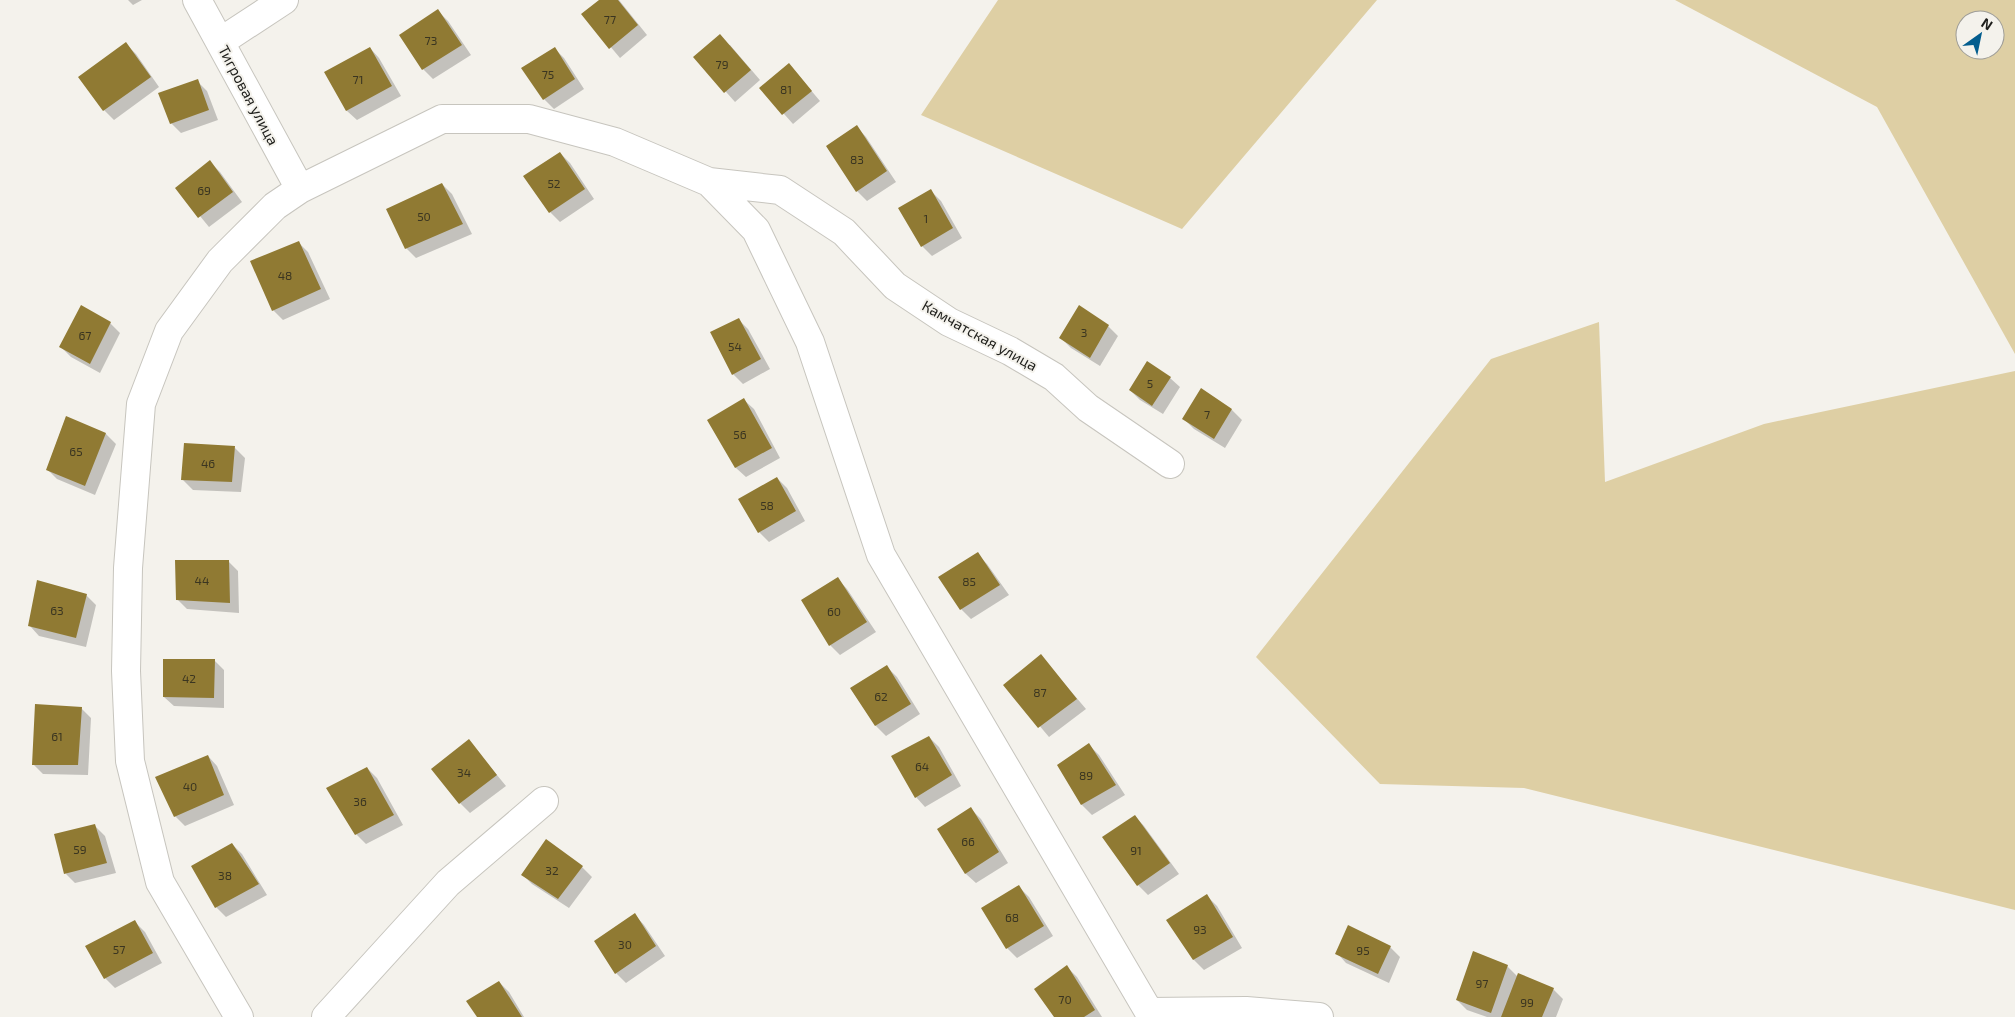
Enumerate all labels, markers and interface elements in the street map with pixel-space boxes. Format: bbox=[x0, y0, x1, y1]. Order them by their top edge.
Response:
north arrow bbox=[1955, 10, 2005, 60]
house number: 77 bbox=[604, 12, 616, 26]
text: N bbox=[1978, 14, 1996, 34]
house number: 73 bbox=[425, 33, 437, 47]
street label: Тигровая улица bbox=[214, 42, 283, 148]
house number: 79 bbox=[715, 57, 729, 71]
house number: 75 bbox=[542, 67, 554, 81]
house number: 71 bbox=[353, 72, 363, 86]
house number: 81 bbox=[780, 82, 792, 96]
house number: 83 bbox=[850, 152, 864, 166]
house number: 52 bbox=[547, 176, 561, 190]
house number: 69 bbox=[197, 183, 211, 197]
house number: 50 bbox=[417, 209, 431, 223]
house number: 1 bbox=[924, 211, 928, 225]
house number: 48 bbox=[278, 268, 292, 282]
street label: Камчатская улица bbox=[919, 296, 1041, 375]
house number: 3 bbox=[1081, 325, 1087, 339]
house number: 67 bbox=[78, 328, 92, 342]
house number: 54 bbox=[728, 339, 742, 353]
house number: 5 bbox=[1147, 376, 1153, 390]
house number: 7 bbox=[1204, 407, 1210, 421]
house number: 56 bbox=[733, 427, 747, 441]
house number: 65 bbox=[69, 444, 83, 458]
house number: 46 bbox=[201, 456, 215, 470]
house number: 58 bbox=[760, 498, 774, 512]
house number: 44 bbox=[195, 573, 209, 587]
house number: 85 bbox=[962, 574, 976, 588]
house number: 63 bbox=[50, 603, 64, 617]
house number: 60 bbox=[827, 604, 841, 618]
house number: 42 bbox=[182, 671, 196, 685]
house number: 87 bbox=[1033, 685, 1047, 699]
house number: 62 bbox=[874, 689, 888, 703]
house number: 61 bbox=[51, 729, 63, 743]
house number: 64 bbox=[915, 759, 929, 773]
house number: 34 bbox=[457, 765, 471, 779]
house number: 89 bbox=[1079, 768, 1093, 782]
house number: 40 bbox=[183, 779, 197, 793]
house number: 36 bbox=[353, 794, 367, 808]
house number: 66 bbox=[961, 834, 975, 848]
house number: 59 bbox=[73, 842, 87, 856]
house number: 91 bbox=[1130, 843, 1142, 857]
house number: 32 bbox=[545, 863, 559, 877]
house number: 38 bbox=[218, 868, 232, 882]
house number: 68 bbox=[1005, 910, 1019, 924]
house number: 93 bbox=[1193, 922, 1207, 936]
house number: 30 bbox=[618, 937, 632, 951]
house number: 57 bbox=[113, 942, 125, 956]
house number: 95 bbox=[1356, 943, 1370, 957]
house number: 97 bbox=[1475, 976, 1489, 990]
house number: 70 bbox=[1058, 992, 1072, 1006]
house number: 99 bbox=[1520, 995, 1534, 1009]

